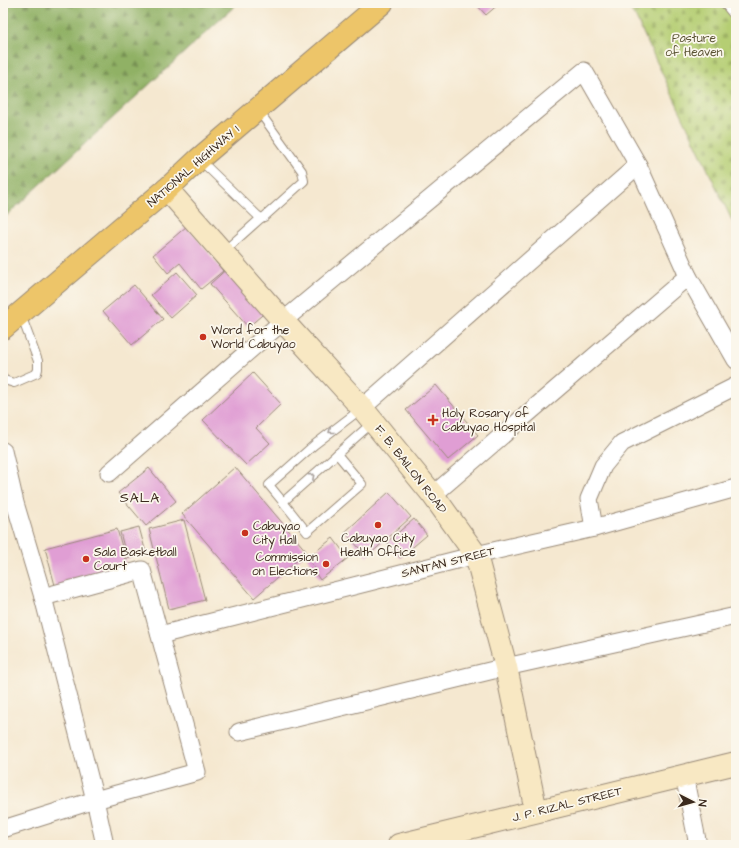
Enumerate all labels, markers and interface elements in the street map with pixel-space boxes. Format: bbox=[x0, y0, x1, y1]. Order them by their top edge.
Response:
park label: Pasture of Heaven bbox=[665, 30, 723, 61]
street label: NATIONAL HIGHWAY 1 bbox=[144, 121, 243, 211]
place label: Word for the World Cabuyao bbox=[211, 322, 296, 354]
marker: Word for the World Cabuyao bbox=[198, 332, 208, 342]
place label: Holy Rosary of Cabuyao Hospital bbox=[442, 405, 535, 437]
marker: Holy Rosary of Cabuyao Hospital bbox=[427, 414, 439, 426]
street label: F. B. BAILON ROAD bbox=[370, 421, 451, 517]
one-way arrow bbox=[329, 427, 336, 434]
one-way arrow bbox=[308, 473, 315, 480]
district label: SALA bbox=[120, 488, 160, 508]
place label: Cabuyao City Hall bbox=[253, 518, 300, 550]
marker: Cabuyao City Health Office bbox=[373, 520, 383, 530]
marker: Cabuyao City Hall bbox=[240, 528, 250, 538]
place label: Cabuyao City Health Office bbox=[340, 530, 416, 561]
street label: SANTAN STREET bbox=[400, 543, 497, 582]
place label: Sala Basketball Court bbox=[94, 544, 177, 575]
place label: Commission on Elections bbox=[252, 549, 318, 580]
marker: Sala Basketball Court bbox=[81, 554, 91, 564]
marker: Commission on Elections bbox=[321, 559, 331, 569]
street label: J. P. RIZAL STREET bbox=[510, 782, 624, 826]
north arrow bbox=[673, 782, 713, 822]
text: N bbox=[695, 799, 710, 807]

